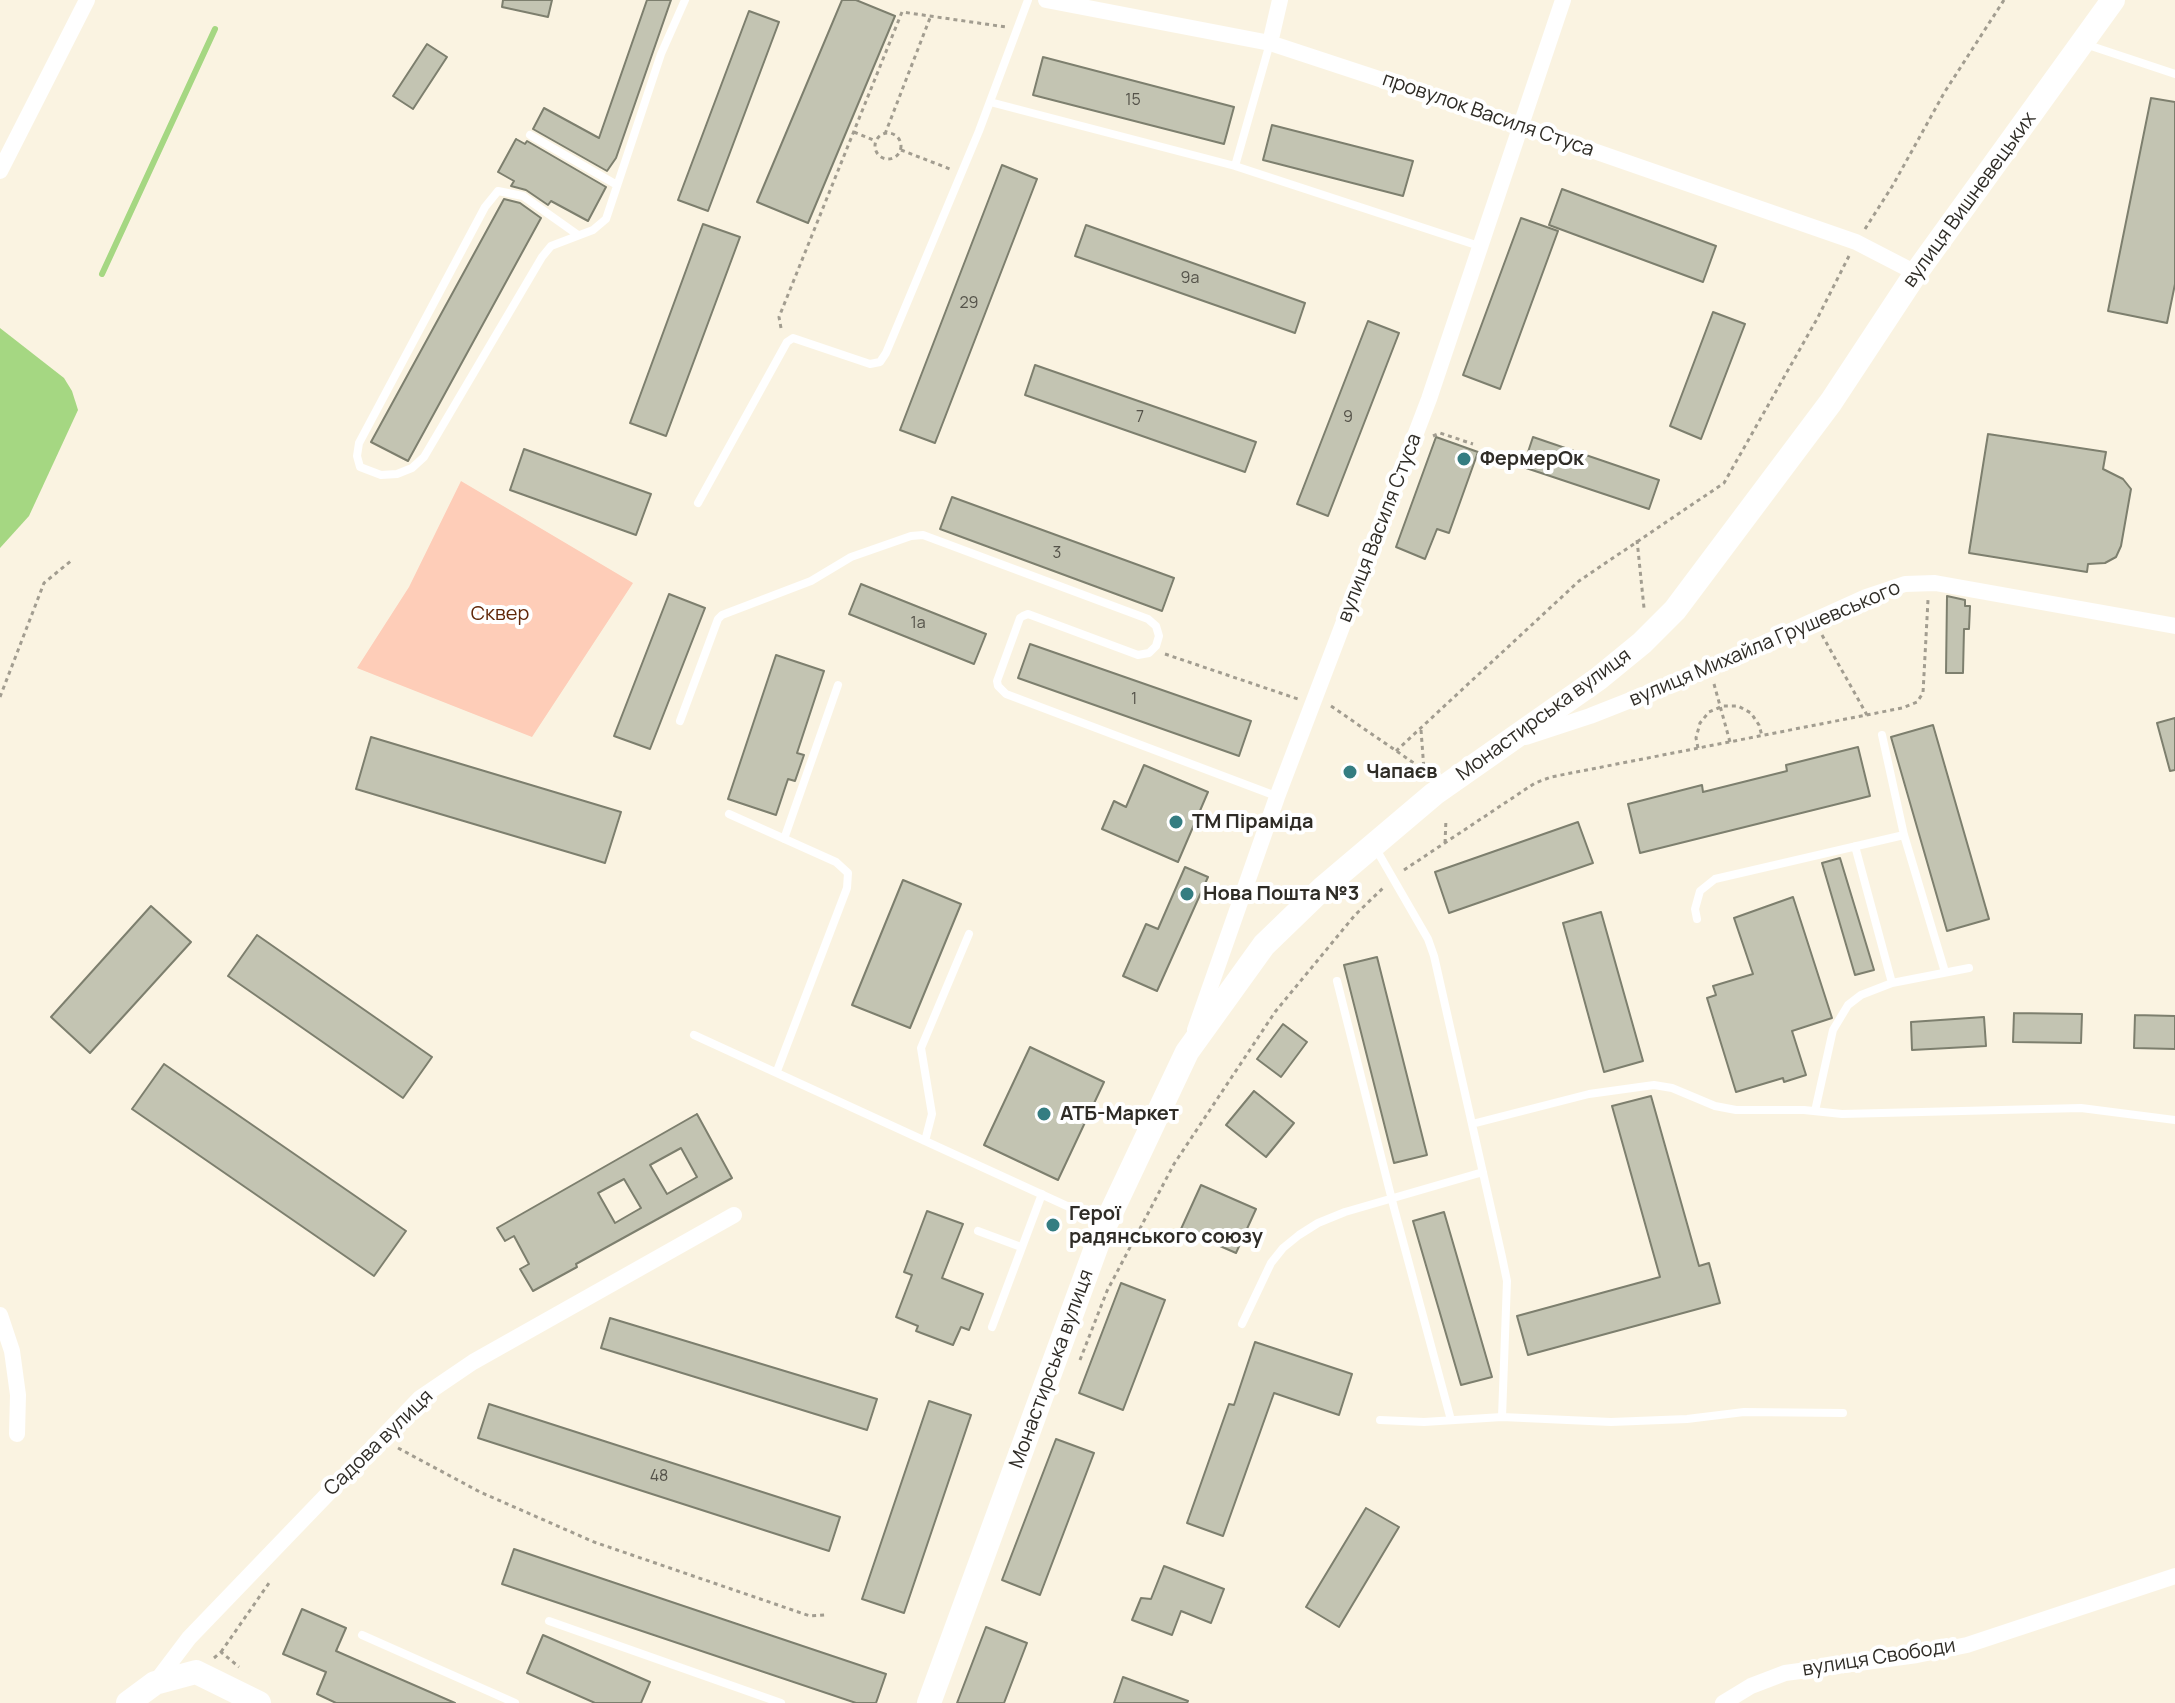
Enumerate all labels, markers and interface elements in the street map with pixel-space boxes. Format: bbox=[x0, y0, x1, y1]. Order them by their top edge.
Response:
street label: провулок Василя Стуса bbox=[1379, 67, 1597, 163]
house number: 15 bbox=[1125, 91, 1141, 111]
street label: вулиця Вишневецьких bbox=[1898, 108, 2042, 292]
house number: 9а bbox=[1181, 269, 1199, 289]
house number: 29 bbox=[959, 294, 979, 314]
house number: 7 bbox=[1136, 408, 1144, 428]
house number: 9 bbox=[1343, 408, 1353, 428]
street label: вулиця Василя Стуса bbox=[1333, 430, 1427, 626]
place label: ФермерОк bbox=[1480, 447, 1584, 471]
marker: ФермерОк bbox=[1455, 450, 1473, 468]
house number: 3 bbox=[1053, 544, 1061, 564]
street label: вулиця Михайла Грушевського bbox=[1626, 576, 1904, 712]
park label: Сквер bbox=[471, 602, 529, 626]
house number: 1а bbox=[910, 614, 926, 634]
street label: Монастирська вулиця bbox=[1452, 644, 1636, 786]
house number: 1 bbox=[1131, 690, 1137, 710]
place label: Чапаєв bbox=[1366, 760, 1437, 784]
marker: Чапаєв bbox=[1341, 763, 1359, 781]
place label: ТМ Піраміда bbox=[1192, 810, 1313, 834]
marker: ТМ Піраміда bbox=[1167, 813, 1185, 831]
place label: Нова Пошта №3 bbox=[1203, 882, 1359, 906]
marker: Нова Пошта №3 bbox=[1178, 885, 1196, 903]
place label: АТБ-Маркет bbox=[1060, 1102, 1179, 1126]
marker: АТБ-Маркет bbox=[1035, 1105, 1053, 1123]
place label: Герої радянського союзу bbox=[1069, 1202, 1263, 1249]
marker: Герої радянського союзу bbox=[1044, 1216, 1062, 1234]
street label: Монастирська вулиця bbox=[1005, 1266, 1099, 1472]
street label: Садова вулиця bbox=[320, 1385, 438, 1501]
house number: 48 bbox=[650, 1467, 668, 1487]
street label: вулиця Свободи bbox=[1801, 1634, 1957, 1682]

